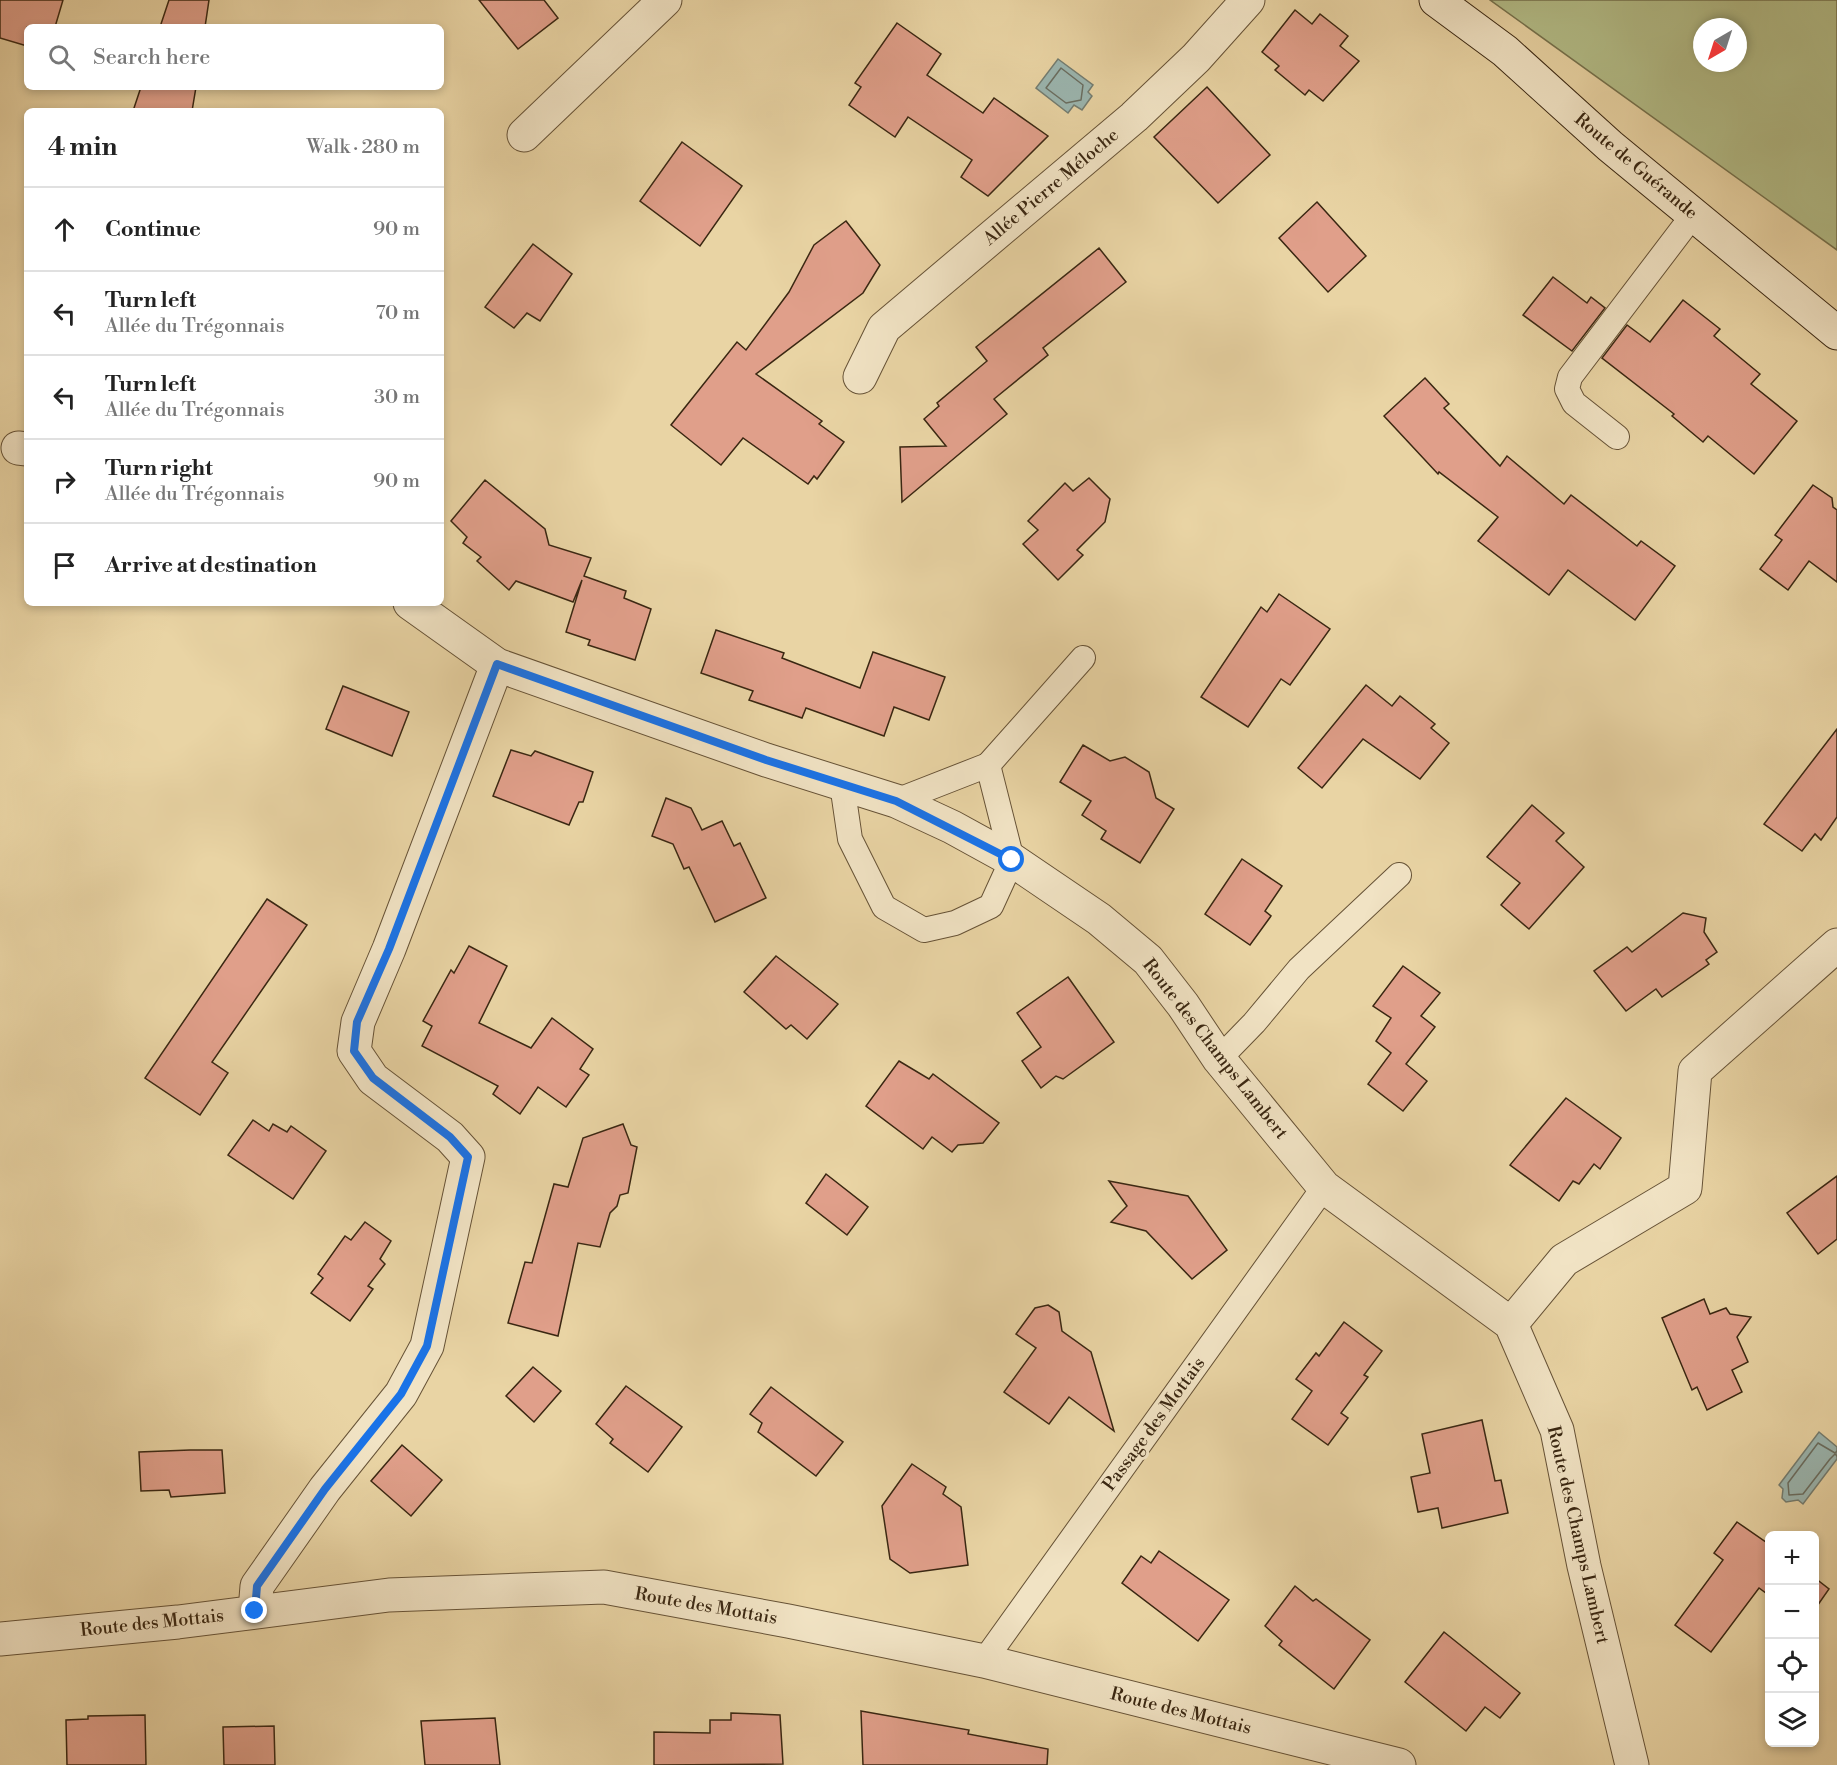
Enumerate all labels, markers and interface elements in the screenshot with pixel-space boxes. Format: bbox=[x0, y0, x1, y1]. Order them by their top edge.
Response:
north arrow bbox=[1693, 18, 1747, 72]
search box bbox=[24, 24, 444, 90]
icon: search bbox=[45, 41, 78, 74]
text: Search here bbox=[93, 44, 210, 71]
street label: Route de Guérande bbox=[1570, 108, 1702, 224]
street label: Allée Pierre Méloche bbox=[978, 124, 1124, 251]
text: 4 min bbox=[48, 131, 118, 163]
text: Walk · 280 m bbox=[307, 135, 420, 160]
icon: ahead bbox=[48, 213, 81, 246]
text: Continue bbox=[105, 216, 201, 243]
text: 90 m bbox=[373, 217, 420, 242]
text: Turn left bbox=[105, 287, 196, 314]
icon: left bbox=[48, 297, 81, 330]
text: 70 m bbox=[376, 301, 420, 326]
text: Allée du Trégonnais bbox=[105, 314, 284, 339]
text: Turn left bbox=[105, 371, 196, 398]
icon: left bbox=[48, 381, 81, 414]
text: 30 m bbox=[374, 385, 420, 410]
text: Allée du Trégonnais bbox=[105, 398, 284, 423]
text: Turn right bbox=[105, 455, 213, 482]
icon: right bbox=[48, 465, 81, 498]
text: 90 m bbox=[373, 469, 420, 494]
text: Allée du Trégonnais bbox=[105, 482, 284, 507]
icon: arrive bbox=[48, 549, 81, 582]
text: Arrive at destination bbox=[105, 552, 317, 579]
route start bbox=[998, 846, 1024, 872]
street label: Route des Champs Lambert bbox=[1137, 954, 1293, 1145]
street label: Passage des Mottais bbox=[1098, 1352, 1210, 1495]
street label: Route des Champs Lambert bbox=[1542, 1424, 1614, 1647]
map controls bbox=[1765, 1531, 1819, 1747]
button: + bbox=[1765, 1531, 1819, 1585]
street label: Route des Mottais bbox=[633, 1582, 779, 1630]
button: − bbox=[1765, 1585, 1819, 1639]
route end bbox=[241, 1597, 267, 1623]
street label: Route des Mottais bbox=[79, 1604, 225, 1642]
button: locate bbox=[1765, 1639, 1819, 1693]
street label: Route des Mottais bbox=[1108, 1682, 1254, 1740]
button: layers bbox=[1765, 1693, 1819, 1747]

